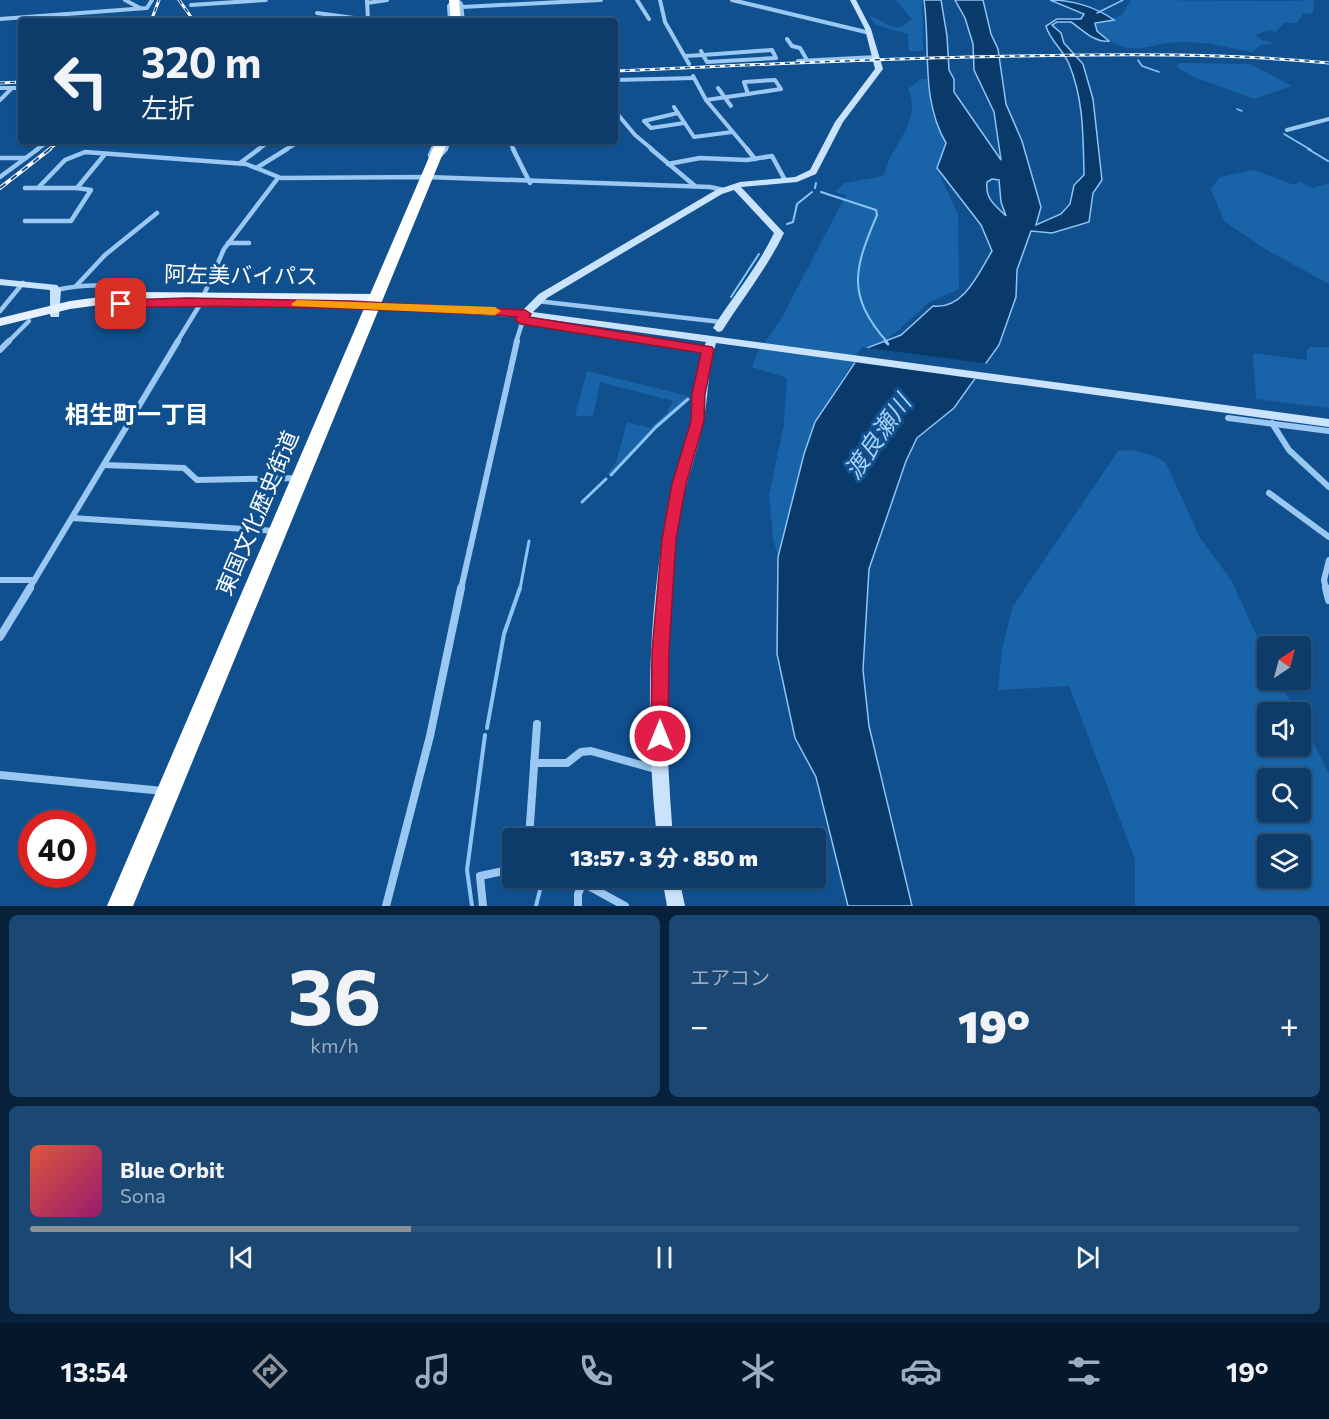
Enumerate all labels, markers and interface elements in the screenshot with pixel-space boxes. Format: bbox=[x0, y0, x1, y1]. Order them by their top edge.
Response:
text: 320 m bbox=[141, 35, 261, 87]
icon: left bbox=[42, 42, 120, 120]
text: 左折 bbox=[141, 91, 195, 124]
street label: 阿左美バイパス bbox=[164, 260, 318, 289]
pin bbox=[95, 278, 146, 329]
icon: arrive bbox=[104, 287, 137, 320]
water label: 渡良瀬川 bbox=[837, 386, 918, 484]
district label: 相生町一丁目 bbox=[65, 399, 209, 428]
street label: 東国文化歴史街道 bbox=[210, 427, 303, 599]
north arrow bbox=[1257, 636, 1311, 690]
map controls bbox=[1257, 636, 1311, 888]
button: sound bbox=[1257, 702, 1311, 756]
position arrow bbox=[628, 704, 692, 768]
button: search bbox=[1257, 768, 1311, 822]
speed limit sign: 40 bbox=[18, 810, 96, 888]
button: layers bbox=[1257, 834, 1311, 888]
text: 13:57 · 3 分 · 850 m bbox=[570, 844, 758, 871]
text: 36 bbox=[288, 946, 381, 1041]
text: エアコン bbox=[690, 965, 770, 989]
text: 19° bbox=[958, 997, 1030, 1052]
text: − bbox=[690, 1004, 709, 1045]
text: + bbox=[1280, 1004, 1299, 1045]
text: km/h bbox=[310, 1033, 359, 1057]
text: Blue Orbit bbox=[120, 1156, 224, 1183]
text: Sona bbox=[120, 1183, 166, 1207]
icon: previous bbox=[225, 1241, 258, 1274]
icon: pause bbox=[648, 1241, 681, 1274]
icon: next bbox=[1071, 1241, 1104, 1274]
icon: directions bbox=[249, 1350, 291, 1392]
icon: music bbox=[412, 1350, 454, 1392]
icon: phone bbox=[575, 1350, 617, 1392]
icon: climate bbox=[737, 1350, 779, 1392]
icon: car bbox=[900, 1350, 942, 1392]
icon: filters bbox=[1063, 1350, 1105, 1392]
text: 13:54 bbox=[60, 1355, 128, 1388]
text: 19° bbox=[1226, 1355, 1268, 1388]

